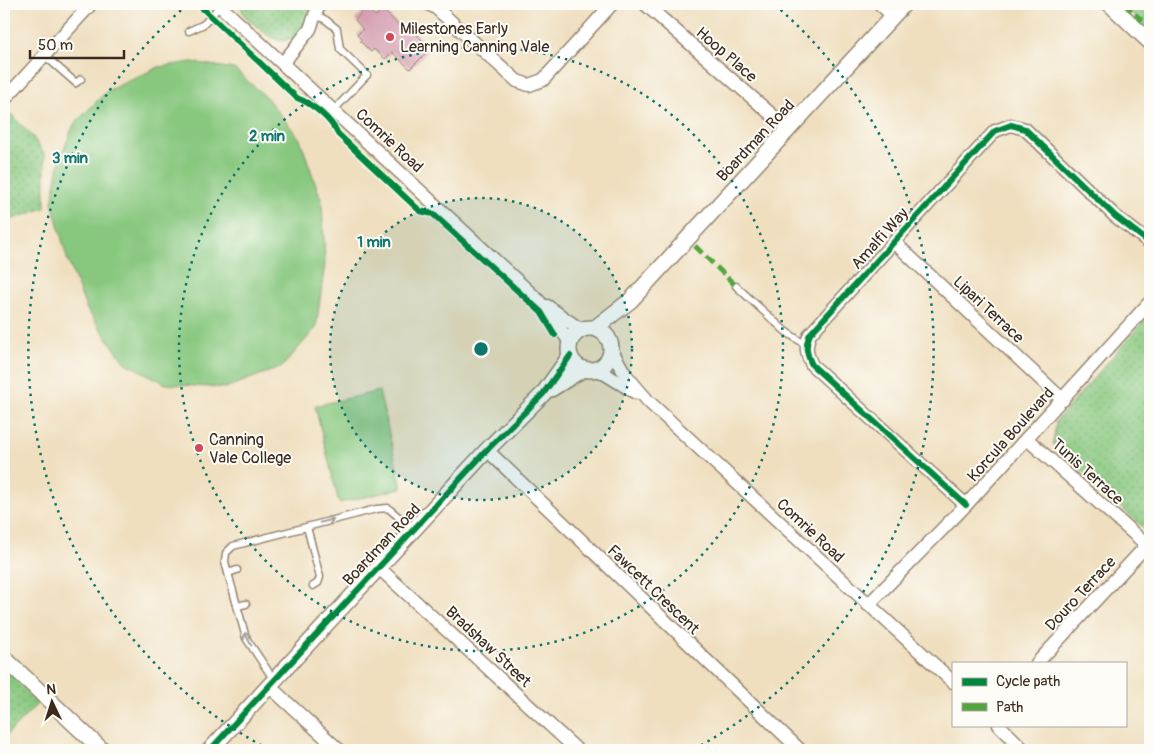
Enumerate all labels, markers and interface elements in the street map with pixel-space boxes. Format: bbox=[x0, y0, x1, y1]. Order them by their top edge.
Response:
place label: Milestones Early Learning Canning Vale bbox=[400, 19, 549, 57]
street label: Hoop Place bbox=[692, 23, 761, 87]
scale bar bbox=[30, 28, 124, 60]
marker: Milestones Early Learning Canning Vale bbox=[384, 31, 396, 43]
text: 50 m bbox=[38, 36, 73, 55]
street label: Boardman Road bbox=[713, 95, 799, 186]
street label: Comrie Road bbox=[351, 104, 427, 177]
text: 2 min bbox=[249, 127, 285, 146]
text: 3 min bbox=[52, 149, 88, 168]
street label: Amalfi Way bbox=[847, 204, 913, 274]
text: 1 min bbox=[357, 233, 391, 252]
street label: Lipari Terrace bbox=[949, 272, 1028, 348]
centre of rings bbox=[472, 340, 490, 358]
street label: Korcula Boulevard bbox=[963, 383, 1058, 486]
place label: Canning Vale College bbox=[209, 430, 291, 468]
street label: Tunis Terrace bbox=[1047, 434, 1127, 509]
marker: Canning Vale College bbox=[193, 442, 205, 454]
street label: Comrie Road bbox=[772, 494, 848, 567]
street label: Boardman Road bbox=[339, 499, 425, 590]
one-way arrow bbox=[319, 516, 335, 525]
street label: Fawcett Crescent bbox=[603, 541, 704, 639]
street label: Douro Terrace bbox=[1041, 552, 1120, 635]
street label: Bradshaw Street bbox=[441, 602, 536, 692]
one-way arrow bbox=[243, 632, 252, 647]
legend bbox=[952, 662, 1126, 726]
text: Cycle path bbox=[996, 672, 1060, 691]
north arrow bbox=[28, 676, 78, 726]
text: N bbox=[46, 681, 56, 698]
text: Path bbox=[996, 698, 1023, 717]

